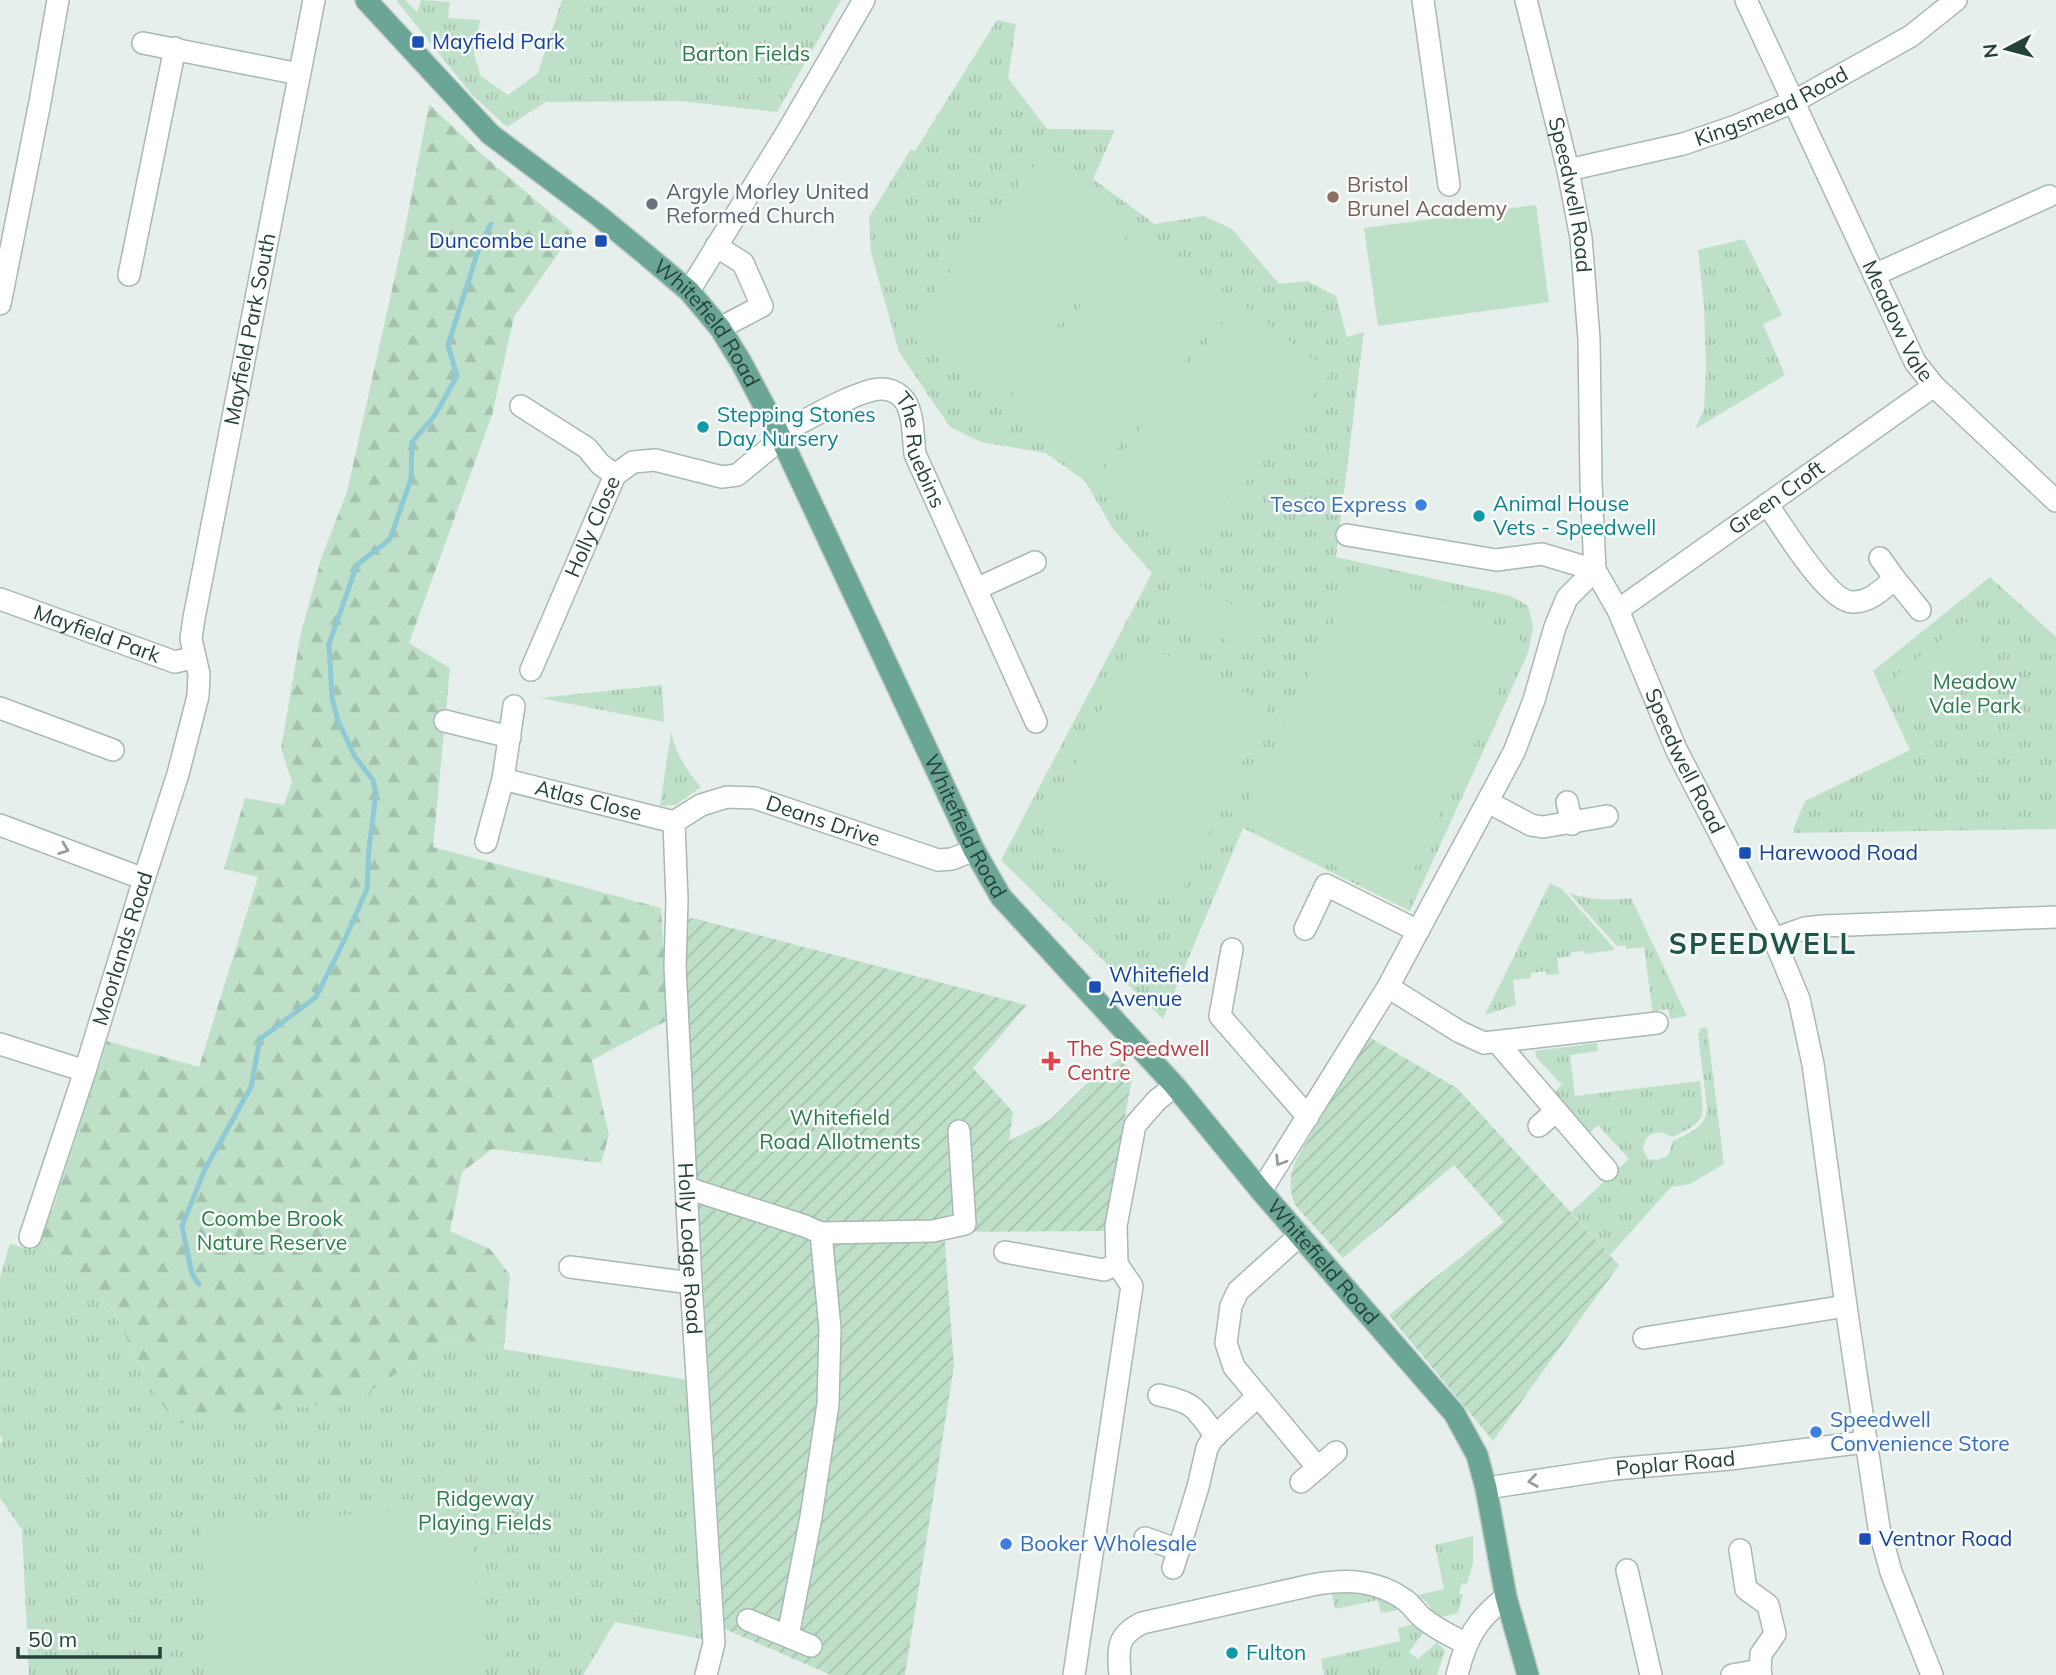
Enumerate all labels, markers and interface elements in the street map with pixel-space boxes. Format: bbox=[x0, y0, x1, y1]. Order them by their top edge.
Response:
north arrow bbox=[1972, 14, 2042, 84]
place label: Mayfield Park bbox=[432, 28, 565, 54]
marker: Mayfield Park bbox=[410, 34, 426, 50]
park label: Barton Fields bbox=[682, 40, 810, 66]
text: N bbox=[1977, 42, 2003, 60]
street label: Kingsmead Road bbox=[1691, 60, 1852, 151]
street label: Speedwell Road bbox=[1543, 114, 1598, 273]
place label: Bristol Brunel Academy bbox=[1347, 171, 1507, 221]
place label: Argyle Morley United Reformed Church bbox=[666, 178, 869, 228]
marker: Bristol Brunel Academy bbox=[1325, 189, 1341, 205]
marker: Argyle Morley United Reformed Church bbox=[644, 196, 660, 212]
place label: Duncombe Lane bbox=[429, 227, 587, 253]
street label: Mayfield Park South bbox=[218, 231, 280, 427]
marker: Duncombe Lane bbox=[593, 233, 609, 249]
street label: Whitefield Road bbox=[649, 253, 766, 391]
street label: Meadow Vale bbox=[1857, 256, 1940, 387]
street label: The Ruebins bbox=[891, 386, 952, 512]
place label: Stepping Stones Day Nursery bbox=[717, 401, 876, 451]
marker: Stepping Stones Day Nursery bbox=[695, 419, 711, 435]
street label: Green Croft bbox=[1723, 454, 1829, 540]
street label: Holly Close bbox=[559, 472, 625, 581]
place label: Animal House Vets - Speedwell bbox=[1493, 490, 1656, 540]
place label: Tesco Express bbox=[1270, 491, 1407, 517]
marker: Tesco Express bbox=[1413, 497, 1429, 513]
marker: Animal House Vets - Speedwell bbox=[1471, 508, 1487, 524]
street label: Mayfield Park bbox=[30, 598, 164, 668]
park label: Meadow Vale Park bbox=[1929, 668, 2021, 718]
street label: Speedwell Road bbox=[1640, 684, 1731, 837]
street label: Whitefield Road bbox=[919, 750, 1013, 902]
street label: Atlas Close bbox=[532, 774, 645, 825]
street label: Deans Drive bbox=[763, 789, 884, 851]
place label: Harewood Road bbox=[1759, 839, 1918, 865]
one-way arrow bbox=[57, 841, 69, 855]
marker: Harewood Road bbox=[1737, 845, 1753, 861]
street label: Moorlands Road bbox=[86, 868, 158, 1028]
district label: SPEEDWELL bbox=[1669, 926, 1857, 961]
place label: Whitefield Avenue bbox=[1109, 961, 1209, 1011]
marker: Whitefield Avenue bbox=[1087, 979, 1103, 995]
place label: The Speedwell Centre bbox=[1067, 1035, 1210, 1085]
marker: The Speedwell Centre bbox=[1041, 1051, 1061, 1071]
park label: Whitefield Road Allotments bbox=[759, 1104, 921, 1154]
one-way arrow bbox=[1275, 1154, 1288, 1167]
street label: Holly Lodge Road bbox=[673, 1162, 708, 1335]
street label: Whitefield Road bbox=[1262, 1193, 1385, 1329]
park label: Coombe Brook Nature Reserve bbox=[197, 1205, 347, 1255]
place label: Speedwell Convenience Store bbox=[1830, 1406, 2010, 1456]
marker: Speedwell Convenience Store bbox=[1808, 1424, 1824, 1440]
street label: Poplar Road bbox=[1614, 1445, 1736, 1481]
one-way arrow bbox=[1527, 1473, 1539, 1488]
park label: Ridgeway Playing Fields bbox=[418, 1485, 552, 1535]
place label: Ventnor Road bbox=[1879, 1525, 2012, 1551]
place label: Booker Wholesale bbox=[1020, 1530, 1197, 1556]
marker: Ventnor Road bbox=[1857, 1531, 1873, 1547]
marker: Booker Wholesale bbox=[998, 1536, 1014, 1552]
scale bar bbox=[18, 1616, 159, 1660]
text: 50 m bbox=[28, 1626, 77, 1652]
place label: Fulton bbox=[1246, 1639, 1306, 1665]
marker: Fulton bbox=[1224, 1645, 1240, 1661]

